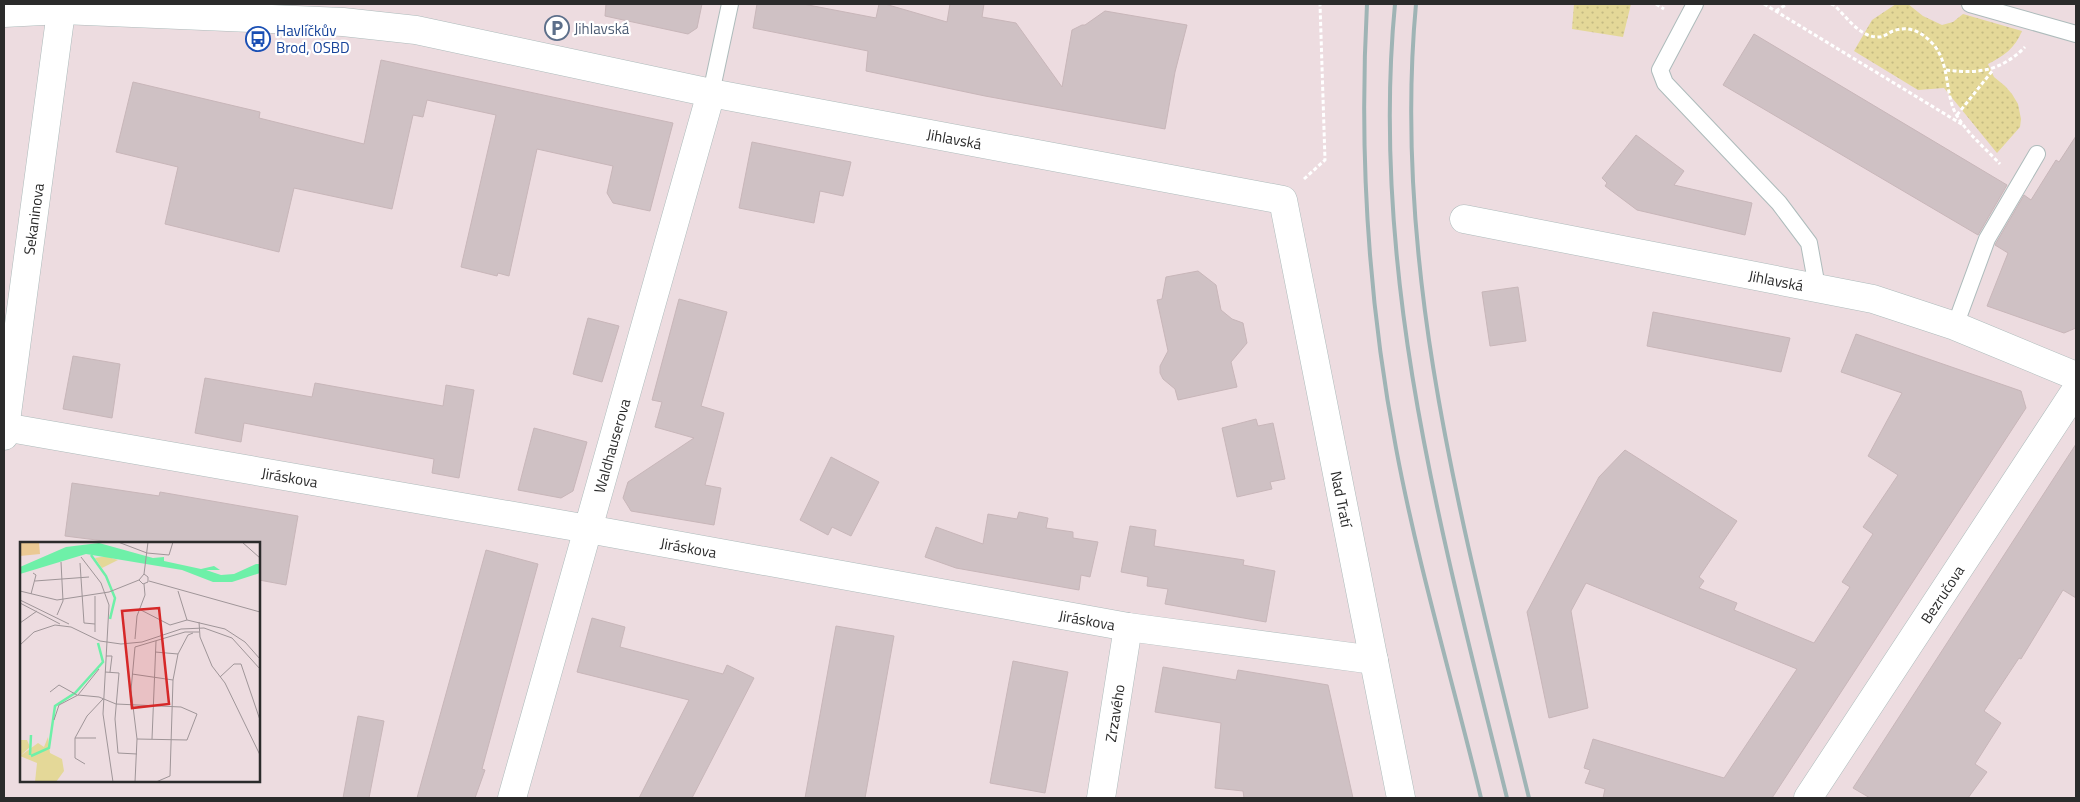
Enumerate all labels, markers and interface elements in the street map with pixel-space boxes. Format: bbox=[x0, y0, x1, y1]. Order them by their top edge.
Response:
parking icon: Jihlavská bbox=[544, 15, 570, 41]
place label: Jihlavská bbox=[574, 17, 630, 40]
place label: Havlíčkův Brod, OSBD bbox=[276, 19, 350, 59]
bus stop icon: Havlíčkův Brod, OSBD bbox=[245, 26, 271, 52]
street label: Jihlavská bbox=[925, 122, 984, 155]
street label: Sekaninova bbox=[17, 181, 49, 256]
street label: Jihlavská bbox=[1747, 263, 1806, 297]
street label: Waldhauserova bbox=[587, 395, 636, 496]
street label: Jiráskova bbox=[260, 461, 320, 493]
street label: Nad Tratí bbox=[1325, 469, 1359, 531]
street label: Jiráskova bbox=[659, 531, 719, 564]
inset map bbox=[20, 542, 260, 782]
street label: Bezručova bbox=[1914, 560, 1970, 628]
street label: Jiráskova bbox=[1057, 603, 1117, 636]
street label: Zrzavého bbox=[1099, 682, 1130, 744]

